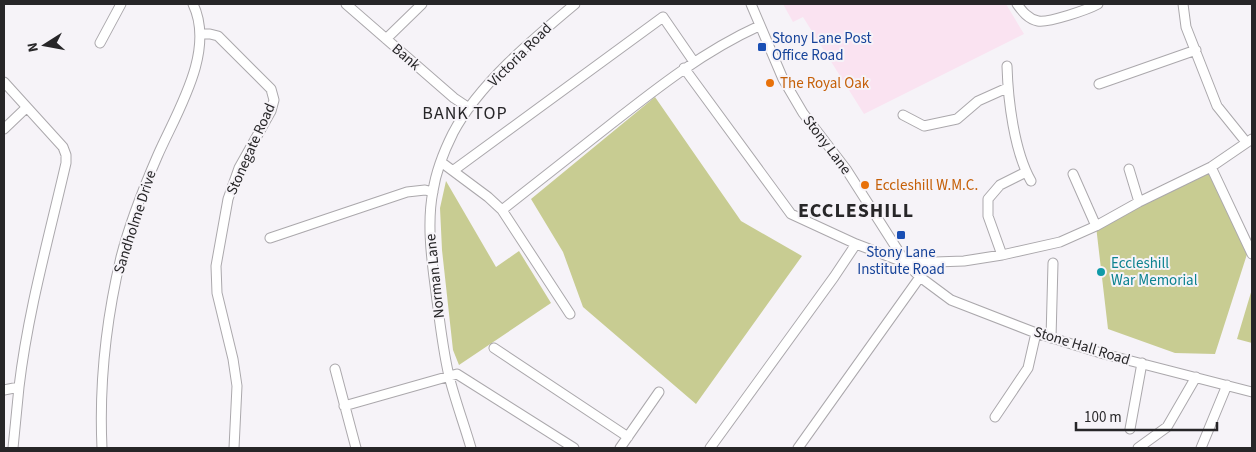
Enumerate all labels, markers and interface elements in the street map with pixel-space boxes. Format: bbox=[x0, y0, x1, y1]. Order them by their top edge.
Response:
street label: Victoria Road bbox=[483, 18, 557, 92]
north arrow bbox=[20, 20, 70, 70]
place label: Stony Lane Post Office Road bbox=[772, 28, 872, 66]
street label: Bank bbox=[387, 39, 425, 76]
text: N bbox=[23, 41, 44, 54]
marker: Stony Lane Post Office Road bbox=[756, 41, 768, 53]
place label: The Royal Oak bbox=[780, 73, 870, 94]
marker: The Royal Oak bbox=[764, 77, 776, 89]
street label: Stonegate Road bbox=[221, 100, 281, 198]
district label: BANK TOP bbox=[422, 101, 508, 126]
street label: Stony Lane bbox=[798, 111, 856, 179]
street label: Sandholme Drive bbox=[108, 168, 162, 276]
place label: Eccleshill W.M.C. bbox=[875, 175, 978, 196]
marker: Eccleshill W.M.C. bbox=[859, 179, 871, 191]
district label: ECCLESHILL bbox=[798, 197, 914, 225]
marker: Stony Lane Institute Road bbox=[895, 229, 907, 241]
street label: Norman Lane bbox=[420, 233, 450, 319]
place label: Stony Lane Institute Road bbox=[857, 242, 945, 280]
place label: Eccleshill War Memorial bbox=[1111, 253, 1198, 291]
marker: Eccleshill War Memorial bbox=[1095, 266, 1107, 278]
street label: Stone Hall Road bbox=[1031, 321, 1133, 371]
scale bar bbox=[1076, 400, 1217, 432]
text: 100 m bbox=[1084, 407, 1122, 428]

